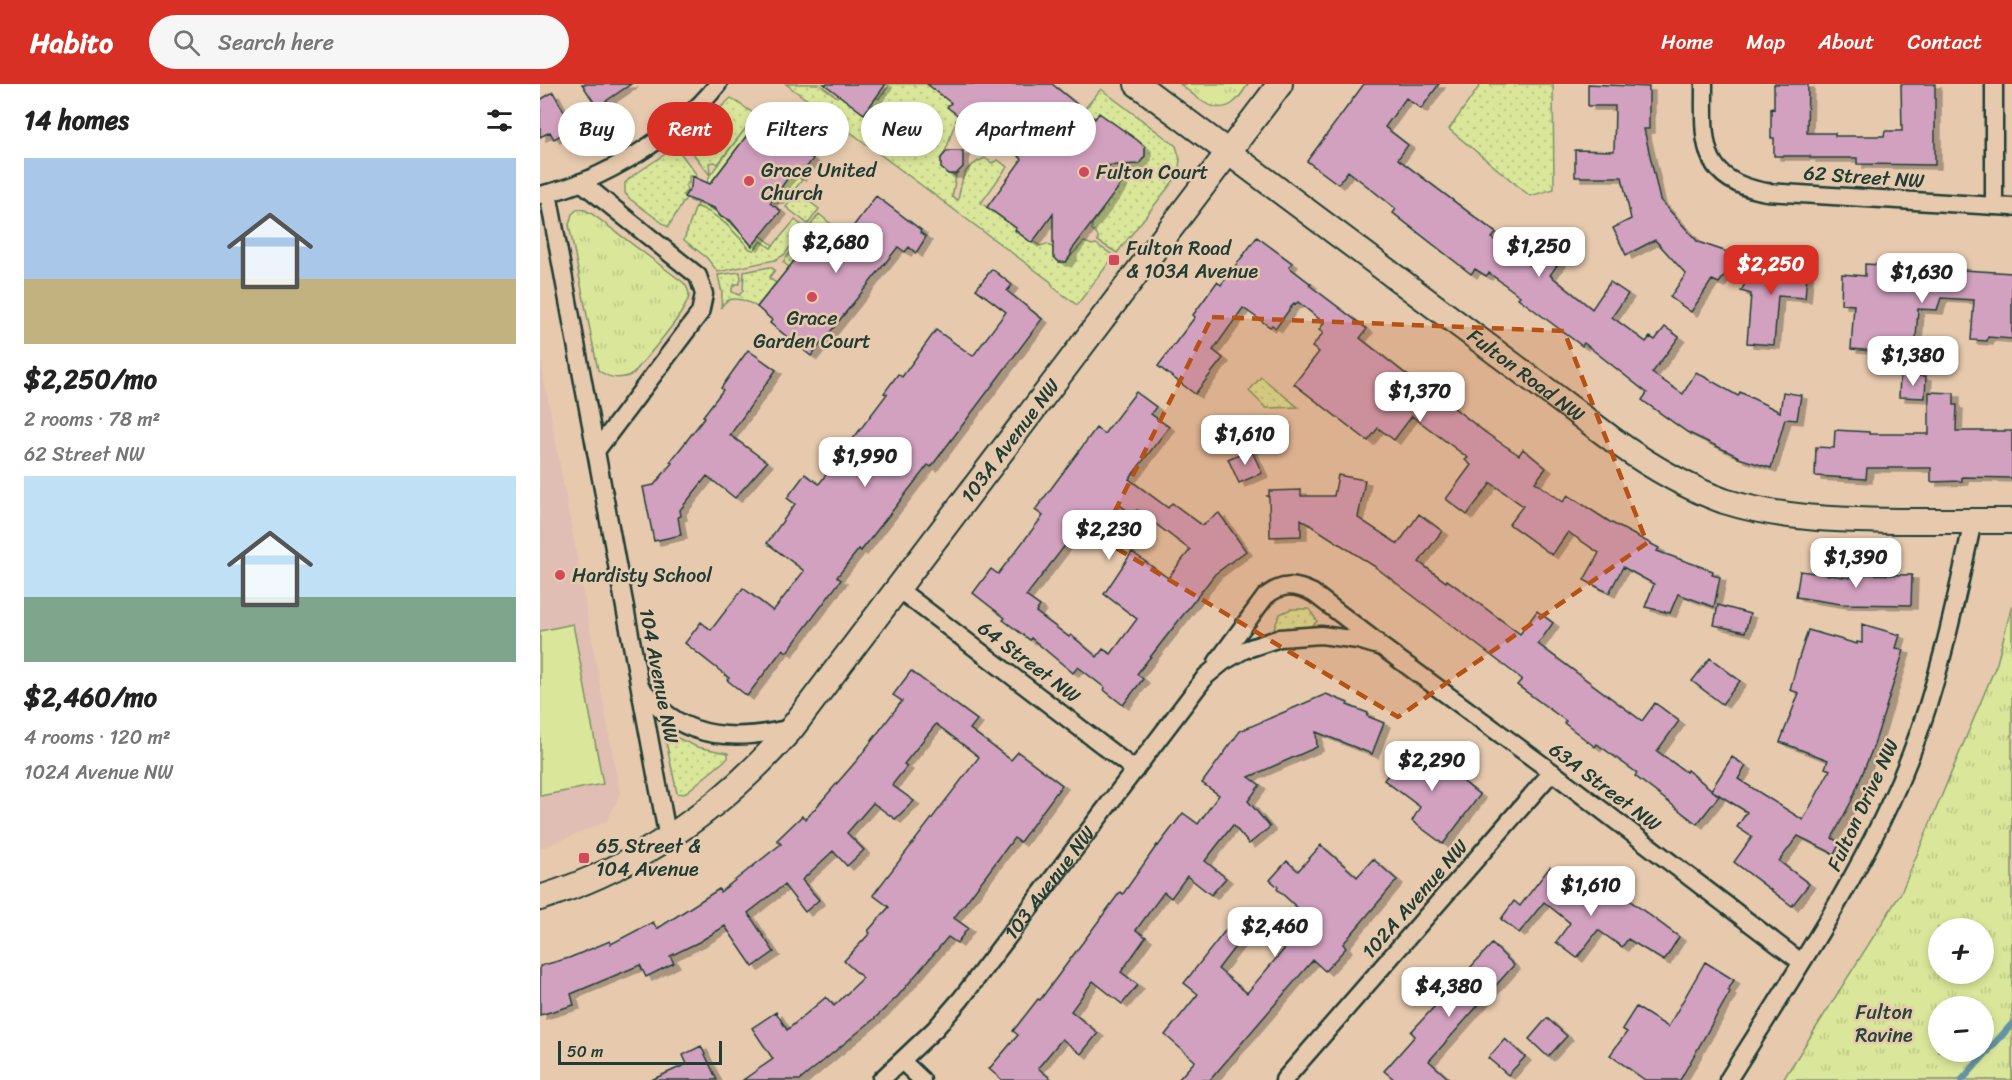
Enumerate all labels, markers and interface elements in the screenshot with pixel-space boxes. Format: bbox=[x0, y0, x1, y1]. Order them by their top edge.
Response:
search box bbox=[149, 15, 569, 69]
text: Habito bbox=[30, 18, 113, 67]
text: Search here bbox=[218, 23, 334, 62]
text: Home bbox=[1661, 23, 1713, 61]
text: Map bbox=[1746, 23, 1785, 61]
text: About bbox=[1818, 23, 1875, 61]
text: Contact bbox=[1908, 23, 1982, 61]
icon: search bbox=[170, 26, 203, 59]
text: 14 homes bbox=[24, 97, 129, 143]
chip: Buy bbox=[558, 102, 635, 156]
chip: Rent bbox=[647, 102, 733, 156]
chip: Filters bbox=[745, 102, 849, 156]
chip: New bbox=[861, 102, 943, 156]
chip: Apartment bbox=[955, 102, 1096, 156]
icon: filters bbox=[483, 104, 516, 137]
place label: Grace United Church bbox=[761, 153, 878, 211]
place label: Fulton Court bbox=[1096, 155, 1209, 190]
street label: 62 Street NW bbox=[1802, 155, 1926, 199]
marker: Fulton Court bbox=[1077, 165, 1091, 179]
marker: Grace United Church bbox=[742, 174, 756, 188]
icon: home bbox=[216, 197, 324, 305]
pin: $2,680 bbox=[787, 223, 885, 274]
text: $2,680 bbox=[803, 225, 869, 260]
pin: $1,250 bbox=[1490, 227, 1588, 278]
text: $1,250 bbox=[1507, 229, 1571, 264]
place label: Fulton Road & 103A Avenue bbox=[1126, 231, 1258, 289]
pin: $2,250 bbox=[1722, 245, 1820, 296]
text: $2,250 bbox=[1738, 247, 1804, 282]
marker: Fulton Road & 103A Avenue bbox=[1107, 253, 1121, 267]
pin: $1,630 bbox=[1873, 253, 1971, 304]
text: $1,630 bbox=[1891, 255, 1953, 290]
marker: Grace Garden Court bbox=[805, 290, 819, 304]
place label: Grace Garden Court bbox=[753, 301, 871, 359]
street label: Fulton Road NW bbox=[1460, 319, 1593, 431]
pin: $1,380 bbox=[1864, 336, 1962, 387]
text: $1,380 bbox=[1881, 338, 1945, 373]
text: $2,250/mo bbox=[24, 356, 157, 402]
street label: 103A Avenue NW bbox=[951, 370, 1069, 510]
pin: $1,370 bbox=[1371, 372, 1469, 423]
text: $1,370 bbox=[1389, 374, 1451, 409]
text: 2 rooms · 78 m² bbox=[24, 402, 160, 437]
pin: $1,610 bbox=[1196, 415, 1294, 466]
text: $1,610 bbox=[1215, 417, 1275, 452]
text: 62 Street NW bbox=[24, 437, 145, 472]
pin: $1,990 bbox=[816, 437, 914, 488]
text: $1,990 bbox=[833, 439, 897, 474]
pin: $2,230 bbox=[1060, 510, 1158, 561]
text: $2,230 bbox=[1076, 512, 1142, 547]
icon: home bbox=[216, 515, 324, 623]
pin: $1,390 bbox=[1807, 538, 1905, 589]
text: $1,390 bbox=[1824, 540, 1888, 575]
place label: Hardisty School bbox=[572, 558, 713, 593]
marker: Hardisty School bbox=[553, 568, 567, 582]
street label: 104 Avenue NW bbox=[629, 605, 689, 747]
street label: 64 Street NW bbox=[970, 611, 1088, 713]
text: $2,460/mo bbox=[24, 674, 157, 720]
text: 4 rooms · 120 m² bbox=[24, 720, 171, 755]
street label: 63A Street NW bbox=[1541, 733, 1669, 841]
street label: Fulton Drive NW bbox=[1817, 733, 1909, 877]
pin: $2,290 bbox=[1383, 741, 1481, 792]
text: $2,290 bbox=[1399, 743, 1465, 778]
text: 102A Avenue NW bbox=[24, 755, 174, 790]
street label: 103 Avenue NW bbox=[994, 818, 1104, 947]
place label: 65 Street & 104 Avenue bbox=[596, 829, 701, 887]
street label: 102A Avenue NW bbox=[1353, 831, 1477, 967]
marker: 65 Street & 104 Avenue bbox=[577, 851, 591, 865]
pin: $1,610 bbox=[1542, 866, 1640, 917]
text: $1,610 bbox=[1561, 868, 1621, 903]
pin: $2,460 bbox=[1226, 907, 1324, 958]
text: $2,460 bbox=[1242, 909, 1308, 944]
map controls bbox=[1928, 918, 1994, 1062]
button: + bbox=[1928, 918, 1994, 984]
pin: $4,380 bbox=[1400, 967, 1498, 1018]
text: $4,380 bbox=[1415, 969, 1483, 1004]
park label: Fulton Ravine bbox=[1855, 995, 1913, 1053]
button: − bbox=[1928, 996, 1994, 1062]
text: 50 m bbox=[567, 1037, 603, 1066]
scale bar bbox=[558, 1038, 722, 1066]

